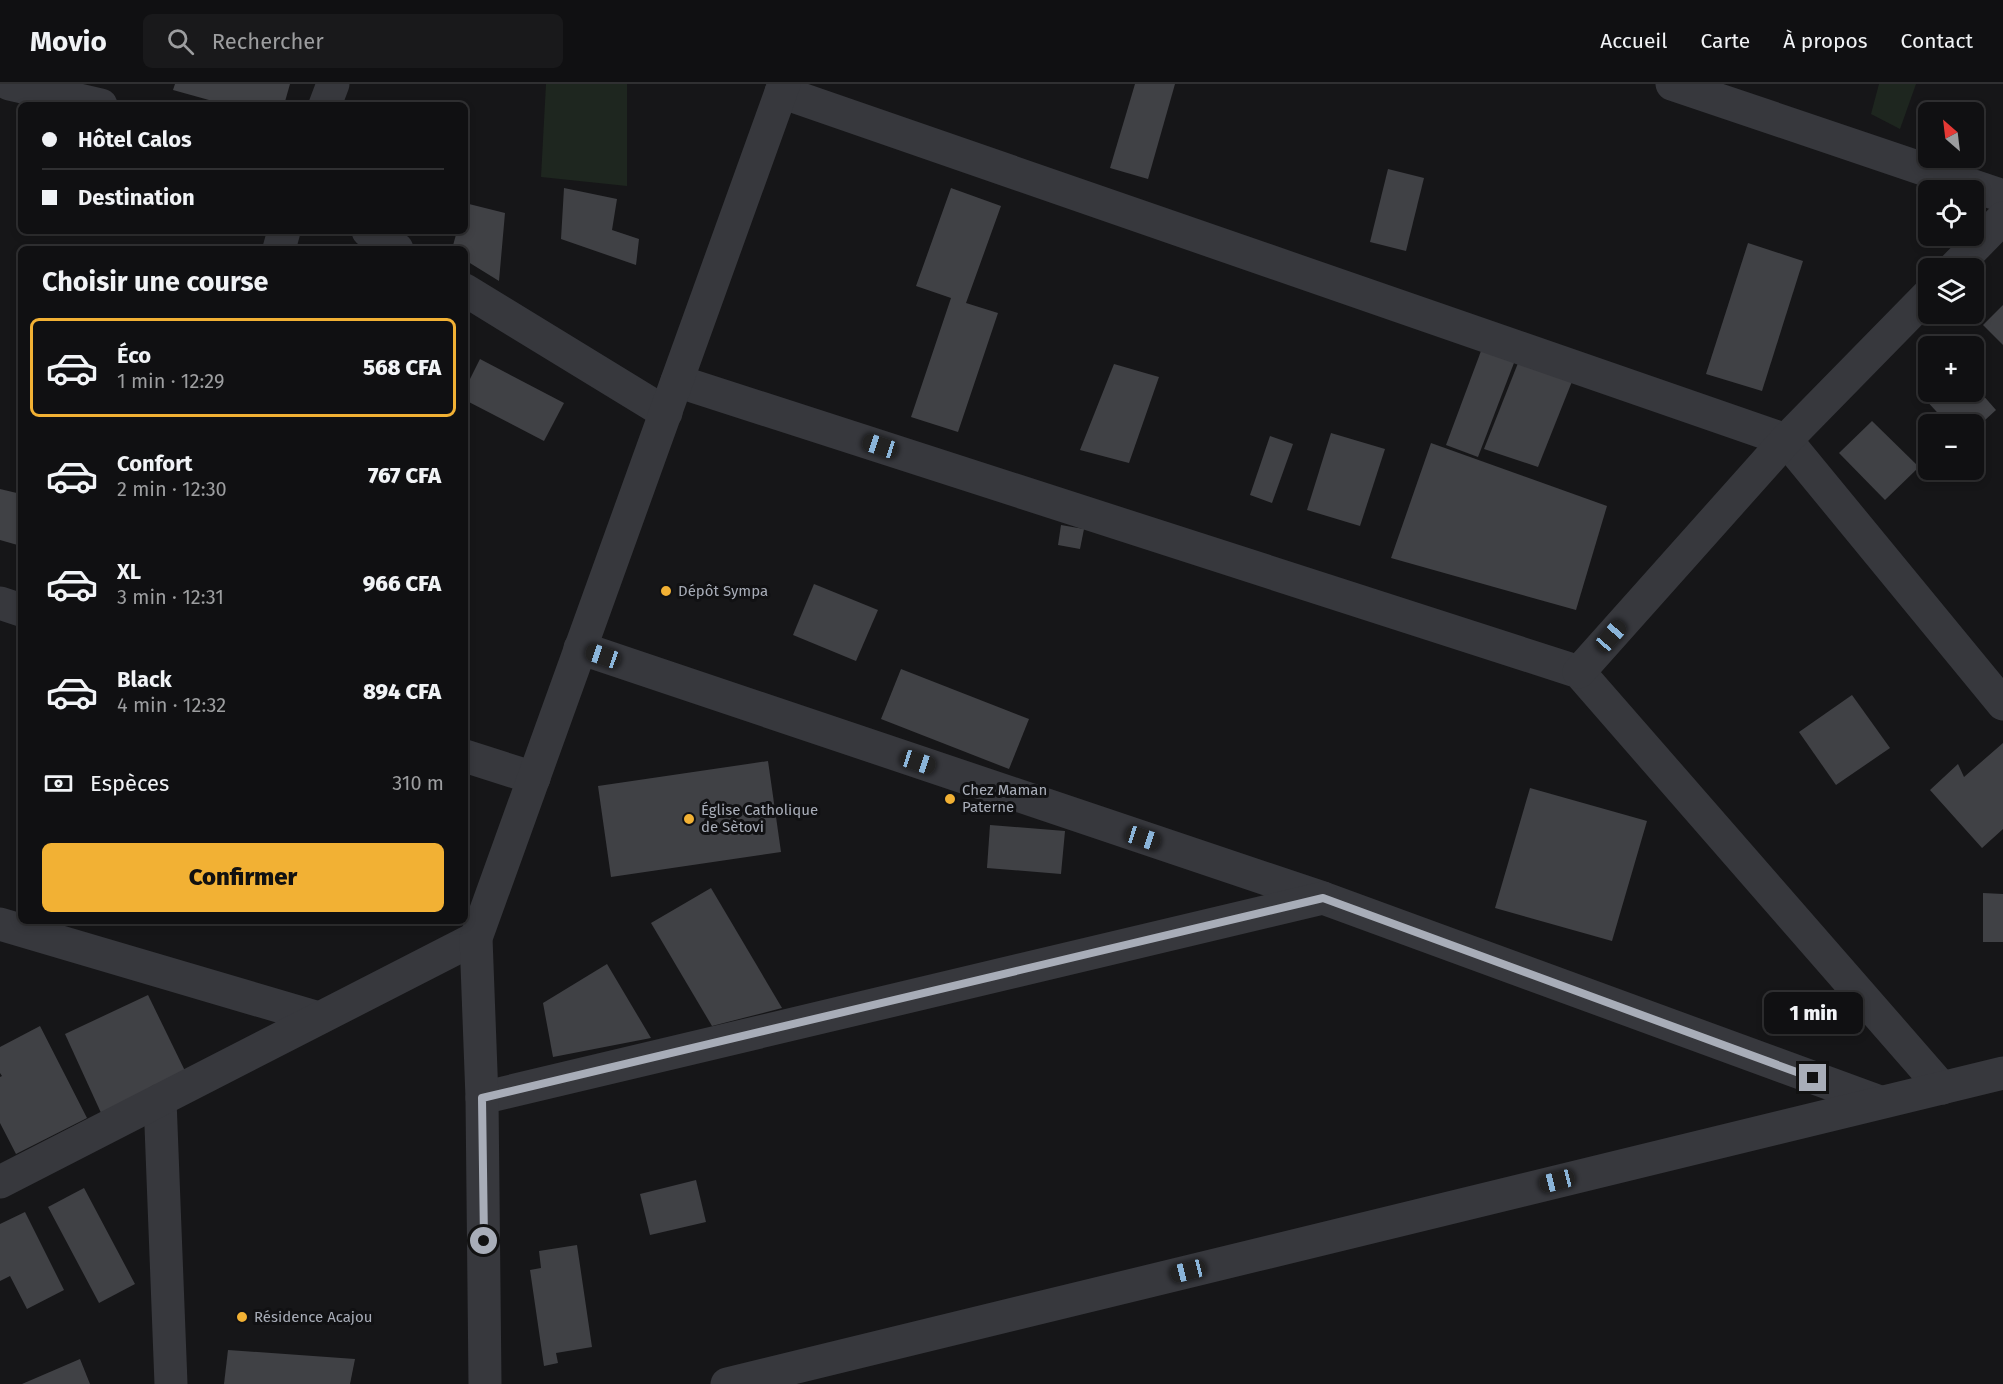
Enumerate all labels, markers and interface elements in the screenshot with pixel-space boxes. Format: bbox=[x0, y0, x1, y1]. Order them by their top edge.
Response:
search box bbox=[143, 14, 563, 68]
text: Movio bbox=[30, 25, 107, 58]
icon: search bbox=[164, 25, 197, 58]
text: Rechercher bbox=[212, 28, 324, 55]
text: Accueil bbox=[1600, 28, 1667, 54]
text: Carte bbox=[1700, 28, 1750, 54]
text: À propos bbox=[1783, 28, 1868, 54]
text: Contact bbox=[1901, 28, 1973, 54]
north arrow bbox=[1918, 102, 1984, 168]
map controls bbox=[1918, 102, 1984, 480]
text: Hôtel Calos bbox=[78, 126, 192, 153]
button: locate bbox=[1918, 180, 1984, 246]
text: Destination bbox=[78, 184, 195, 211]
button: layers bbox=[1918, 258, 1984, 324]
text: Choisir une course bbox=[42, 266, 268, 298]
button: + bbox=[1918, 336, 1984, 402]
icon: car bbox=[45, 341, 99, 395]
text: Éco bbox=[117, 342, 151, 369]
text: 568 CFA bbox=[363, 354, 441, 381]
text: 1 min · 12:29 bbox=[117, 369, 224, 393]
button: − bbox=[1918, 414, 1984, 480]
car bbox=[860, 432, 900, 460]
icon: car bbox=[45, 449, 99, 503]
text: Confort bbox=[117, 450, 193, 477]
text: 767 CFA bbox=[368, 462, 441, 489]
text: 2 min · 12:30 bbox=[117, 477, 227, 501]
icon: car bbox=[45, 557, 99, 611]
text: XL bbox=[117, 558, 141, 585]
text: 966 CFA bbox=[363, 570, 441, 597]
place label: Dépôt Sympa bbox=[678, 582, 768, 600]
marker: Dépôt Sympa bbox=[659, 584, 673, 598]
text: 3 min · 12:31 bbox=[117, 585, 224, 609]
car bbox=[1592, 617, 1630, 655]
car bbox=[583, 642, 623, 670]
icon: car bbox=[45, 665, 99, 719]
text: Black bbox=[117, 666, 172, 693]
text: 894 CFA bbox=[363, 678, 441, 705]
text: 4 min · 12:32 bbox=[117, 693, 226, 717]
car bbox=[898, 748, 938, 776]
icon: cash bbox=[42, 767, 75, 800]
text: Espèces bbox=[90, 770, 169, 797]
text: 310 m bbox=[392, 771, 444, 795]
place label: Chez Maman Paterne bbox=[962, 781, 1047, 816]
marker: Chez Maman Paterne bbox=[943, 792, 957, 806]
place label: Église Catholique de Sètovi bbox=[701, 801, 818, 836]
marker: Église Catholique de Sètovi bbox=[682, 812, 696, 826]
car bbox=[1123, 824, 1163, 852]
button: Confirmer bbox=[42, 843, 444, 912]
callout: 1 min bbox=[1764, 991, 1862, 1033]
text: 1 min bbox=[1790, 1001, 1837, 1025]
route end bbox=[1799, 1064, 1826, 1091]
car bbox=[1537, 1168, 1577, 1194]
route start bbox=[470, 1227, 497, 1254]
car bbox=[1168, 1258, 1208, 1284]
place label: Résidence Acajou bbox=[254, 1308, 373, 1326]
marker: Résidence Acajou bbox=[235, 1310, 249, 1324]

